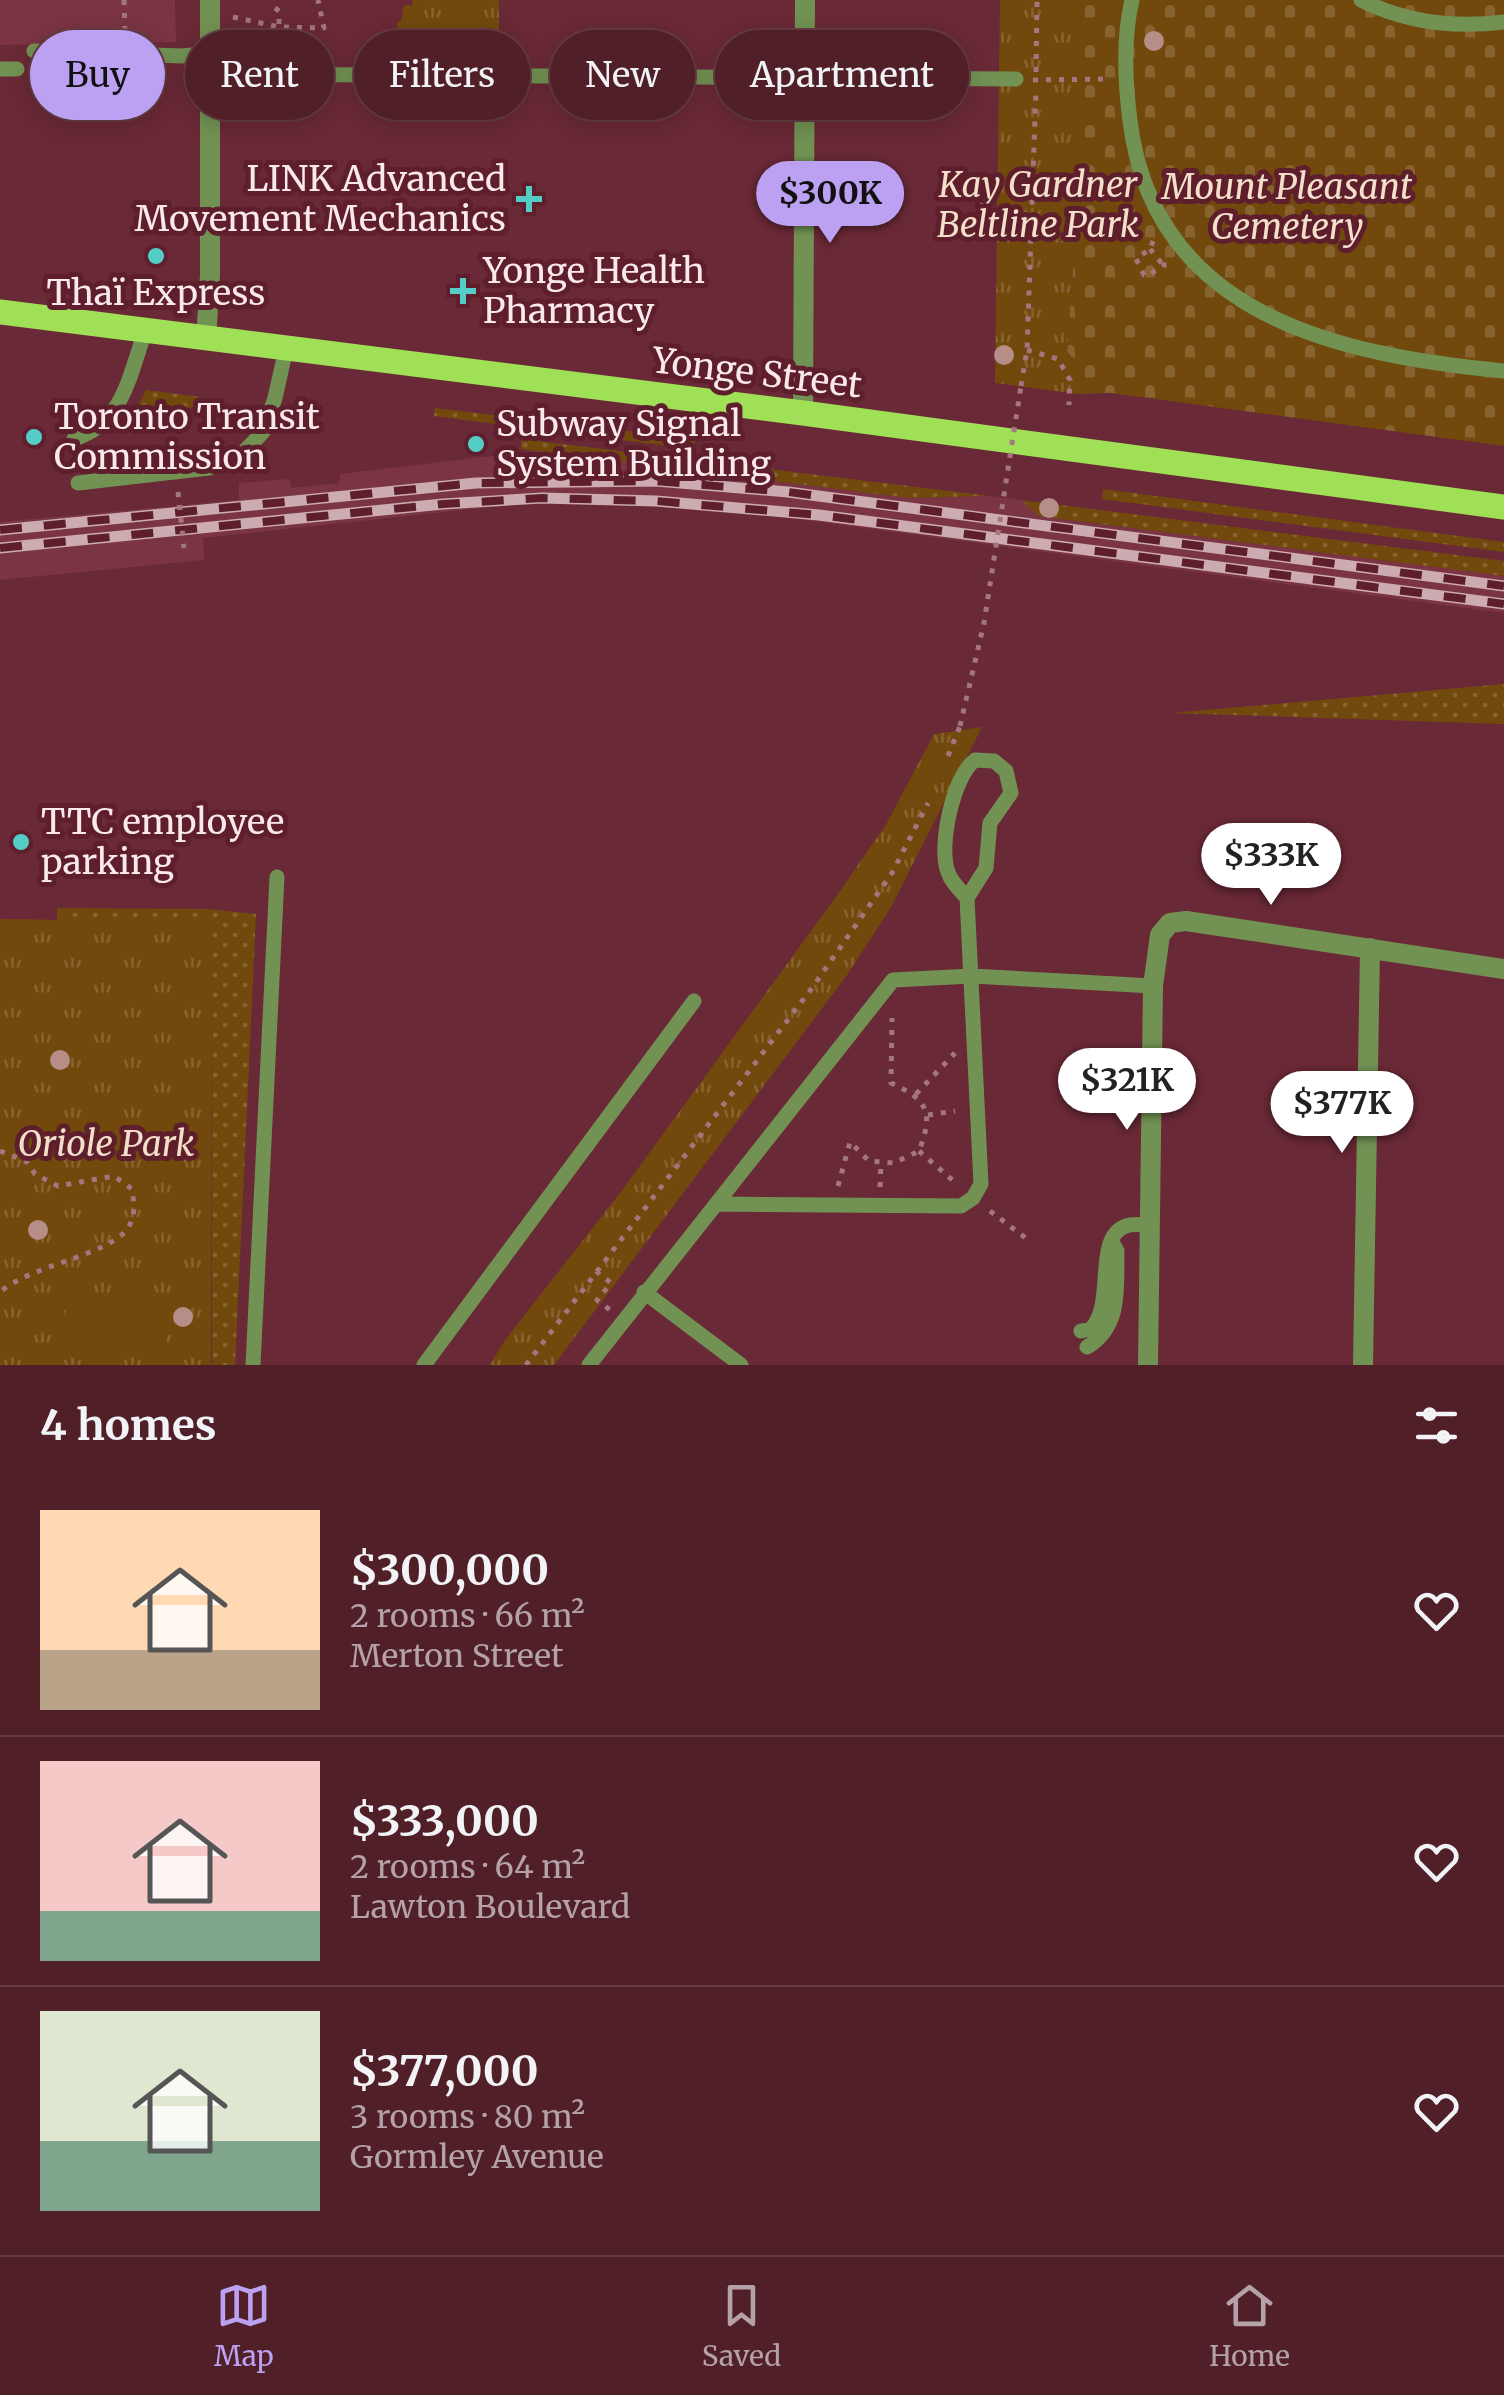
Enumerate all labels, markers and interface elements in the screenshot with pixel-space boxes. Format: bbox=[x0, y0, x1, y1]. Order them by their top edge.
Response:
chip: Buy bbox=[30, 30, 165, 120]
chip: Rent bbox=[185, 30, 334, 120]
chip: Filters bbox=[354, 30, 530, 120]
chip: New bbox=[550, 30, 695, 120]
chip: Apartment bbox=[715, 30, 969, 120]
place label: LINK Advanced Movement Mechanics bbox=[135, 157, 506, 241]
pin: $300K bbox=[760, 161, 900, 246]
park label: Kay Gardner Beltline Park bbox=[937, 163, 1139, 247]
park label: Mount Pleasant Cemetery bbox=[1160, 165, 1413, 249]
text: $300K bbox=[778, 173, 882, 213]
marker: LINK Advanced Movement Mechanics bbox=[516, 186, 542, 212]
marker: Thaï Express bbox=[145, 245, 167, 267]
place label: Yonge Health Pharmacy bbox=[482, 249, 705, 333]
place label: Thaï Express bbox=[47, 271, 265, 315]
marker: Yonge Health Pharmacy bbox=[452, 280, 474, 302]
street label: Yonge Street bbox=[649, 338, 864, 408]
place label: Toronto Transit Commission bbox=[54, 395, 320, 479]
place label: Subway Signal System Building bbox=[496, 402, 771, 486]
marker: Toronto Transit Commission bbox=[23, 426, 45, 448]
marker: Subway Signal System Building bbox=[465, 433, 487, 455]
place label: TTC employee parking bbox=[41, 800, 284, 884]
pin: $333K bbox=[1201, 823, 1341, 908]
marker: TTC employee parking bbox=[10, 831, 32, 853]
text: $333K bbox=[1223, 835, 1319, 875]
pin: $321K bbox=[1057, 1048, 1197, 1133]
text: $321K bbox=[1080, 1060, 1174, 1100]
pin: $377K bbox=[1272, 1071, 1412, 1156]
text: $377K bbox=[1293, 1083, 1391, 1123]
park label: Oriole Park bbox=[18, 1122, 194, 1166]
icon: filters bbox=[1409, 1398, 1464, 1453]
text: 4 homes bbox=[40, 1399, 217, 1451]
text: $300,000 bbox=[350, 1544, 549, 1596]
icon: home bbox=[120, 1550, 240, 1670]
icon: heart bbox=[1409, 1583, 1464, 1638]
text: 2 rooms · 66 m² bbox=[350, 1596, 585, 1636]
text: Merton Street bbox=[350, 1636, 563, 1676]
text: $333,000 bbox=[350, 1795, 539, 1847]
icon: home bbox=[120, 1801, 240, 1921]
icon: heart bbox=[1409, 1834, 1464, 1889]
text: 2 rooms · 64 m² bbox=[350, 1847, 585, 1887]
text: Lawton Boulevard bbox=[350, 1887, 630, 1927]
text: $377,000 bbox=[350, 2045, 539, 2097]
icon: home bbox=[120, 2051, 240, 2171]
icon: heart bbox=[1409, 2084, 1464, 2139]
text: 3 rooms · 80 m² bbox=[350, 2097, 585, 2137]
text: Gormley Avenue bbox=[350, 2137, 604, 2177]
tab: Map bbox=[214, 2278, 274, 2374]
tab: Saved bbox=[702, 2278, 781, 2374]
tab: Home bbox=[1209, 2278, 1290, 2374]

